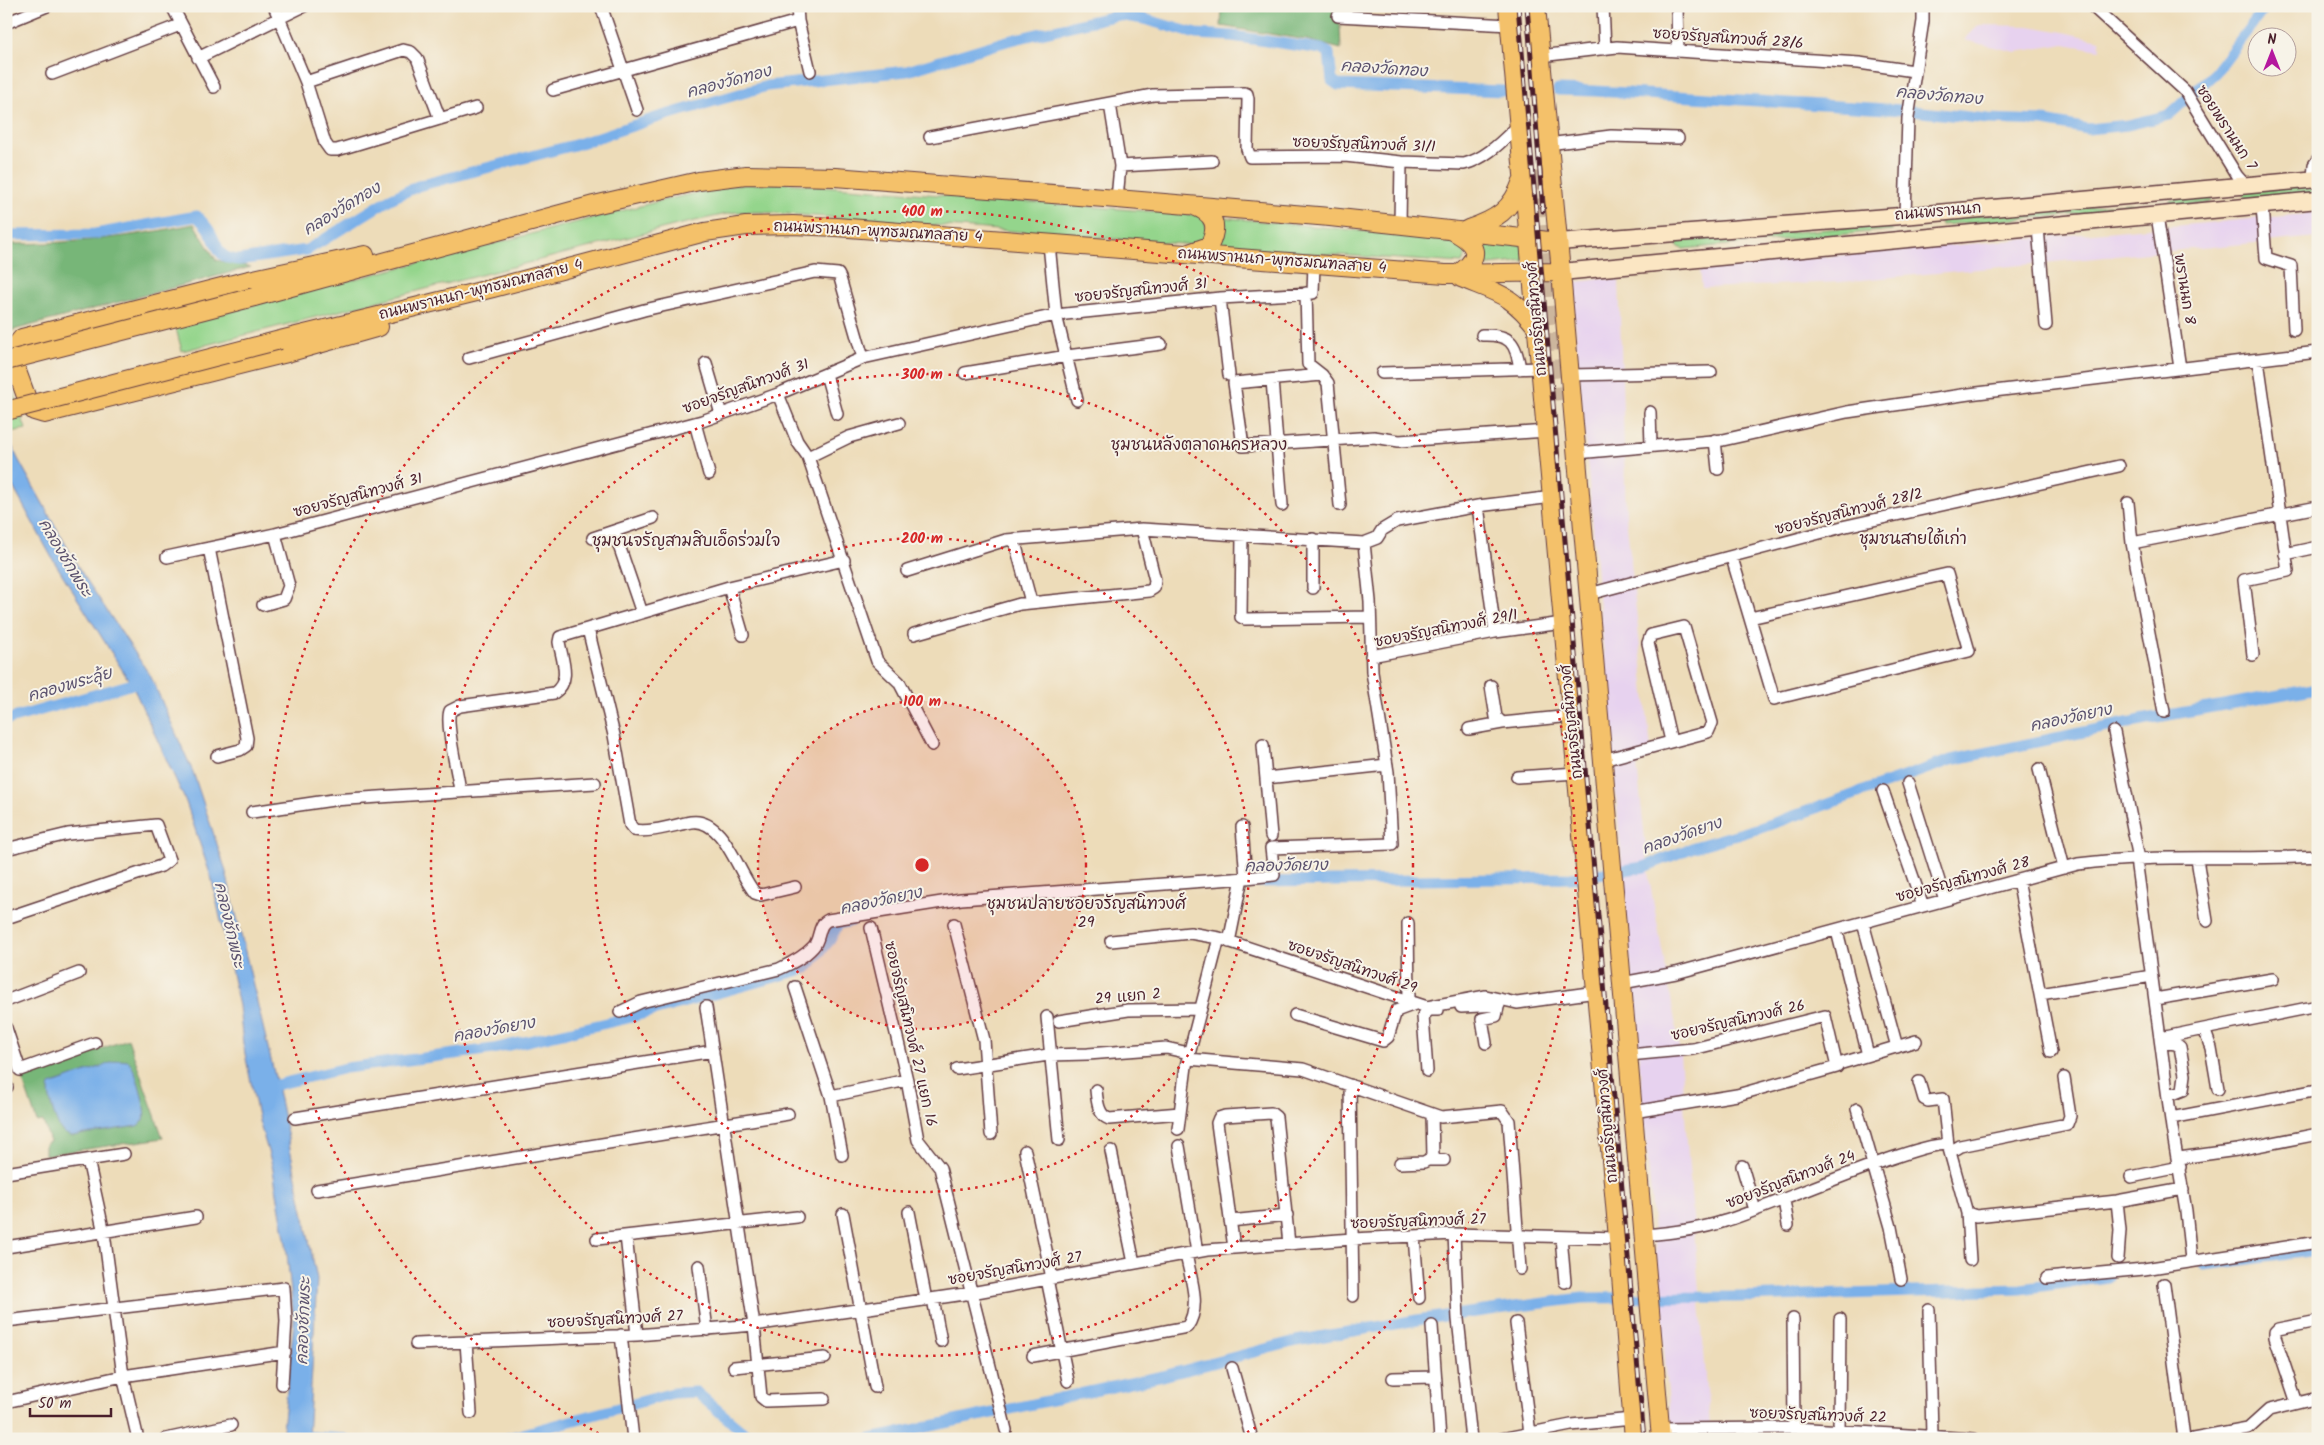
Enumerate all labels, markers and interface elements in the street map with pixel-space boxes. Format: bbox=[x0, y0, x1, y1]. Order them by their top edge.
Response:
street label: ซอยจรัญสนิทวงศ์ 28/6 bbox=[1652, 22, 1804, 56]
north arrow bbox=[2246, 28, 2296, 78]
text: N bbox=[2268, 29, 2277, 51]
water label: คลองวัดทอง bbox=[1340, 54, 1430, 85]
water label: คลองวัดทอง bbox=[684, 58, 776, 105]
water label: คลองวัดทอง bbox=[1895, 80, 1985, 112]
street label: ซอยพรานนก 7 bbox=[2189, 81, 2263, 176]
street label: ซอยจรัญสนิทวงศ์ 31/1 bbox=[1292, 131, 1436, 159]
water label: คลองวัดทอง bbox=[298, 175, 387, 242]
street label: ถนนพรานนก bbox=[1894, 196, 1982, 228]
text: 400 m bbox=[901, 200, 943, 224]
street label: ถนนพรานนก-พุทธมณฑลสาย 4 bbox=[773, 215, 983, 249]
street label: ถนนพรานนก-พุทธมณฑลสาย 4 bbox=[1177, 242, 1387, 280]
street label: พรานนก 8 bbox=[2167, 252, 2202, 327]
street label: ถนนพรานนก-พุทธมณฑลสาย 4 bbox=[376, 253, 586, 327]
street label: ถนนจรัญสนิทวงศ์ bbox=[1520, 260, 1554, 377]
street label: ซอยจรัญสนิทวงศ์ 31 bbox=[1074, 272, 1209, 310]
street label: ซอยจรัญสนิทวงศ์ 31 bbox=[679, 353, 813, 421]
text: 300 m bbox=[900, 363, 943, 387]
district label: ชุมชนหลังตลาดนครหลวง bbox=[1111, 433, 1287, 458]
street label: ซอยจรัญสนิทวงศ์ 31 bbox=[291, 467, 426, 525]
street label: ซอยจรัญสนิทวงศ์ 28/2 bbox=[1773, 482, 1925, 542]
water label: คลองชักพระ bbox=[32, 514, 99, 603]
text: 200 m bbox=[901, 527, 943, 551]
district label: ชุมชนสายใต้เก่า bbox=[1859, 527, 1967, 552]
district label: ชุมชนจรัญสามสิบเอ็ดร่วมใจ bbox=[592, 529, 780, 554]
street label: ซอยจรัญสนิทวงศ์ 29/1 bbox=[1372, 603, 1520, 655]
water label: คลองพระลุ้ย bbox=[25, 661, 117, 709]
street label: ถนนจรัญสนิทวงศ์ bbox=[1554, 663, 1590, 780]
text: 100 m bbox=[903, 690, 941, 714]
water label: คลองวัดยาง bbox=[2028, 697, 2116, 739]
water label: คลองวัดยาง bbox=[1639, 810, 1727, 861]
street label: ซอยจรัญสนิทวงศ์ 28 bbox=[1893, 850, 2033, 909]
water label: คลองวัดยาง bbox=[1244, 853, 1330, 879]
centre of rings bbox=[913, 856, 931, 874]
water label: คลองชักพระ bbox=[207, 879, 251, 972]
water label: คลองวัดยาง bbox=[838, 880, 926, 922]
district label: ชุมชนปลายซอยจรัญสนิทวงศ์ 29 bbox=[986, 892, 1187, 935]
street label: ซอยจรัญสนิทวงศ์ 29 bbox=[1284, 934, 1421, 1001]
street label: ซอยจรัญสนิทวงศ์ 27 แยก 16 bbox=[877, 939, 943, 1129]
street label: 29 แยก 2 bbox=[1094, 982, 1162, 1012]
street label: ซอยจรัญสนิทวงศ์ 26 bbox=[1669, 994, 1807, 1048]
water label: คลองวัดยาง bbox=[451, 1010, 539, 1050]
street label: ถนนจรัญสนิทวงศ์ bbox=[1591, 1067, 1625, 1184]
street label: ซอยจรัญสนิทวงศ์ 24 bbox=[1723, 1144, 1859, 1216]
street label: ซอยจรัญสนิทวงศ์ 27 bbox=[1350, 1208, 1487, 1236]
street label: ซอยจรัญสนิทวงศ์ 27 bbox=[946, 1245, 1085, 1293]
water label: คลองชักพระ bbox=[290, 1275, 318, 1365]
street label: ซอยจรัญสนิทวงศ์ 27 bbox=[547, 1304, 684, 1336]
scale bar bbox=[30, 1385, 111, 1417]
text: 50 m bbox=[38, 1392, 72, 1416]
street label: ซอยจรัญสนิทวงศ์ 22 bbox=[1749, 1402, 1887, 1430]

